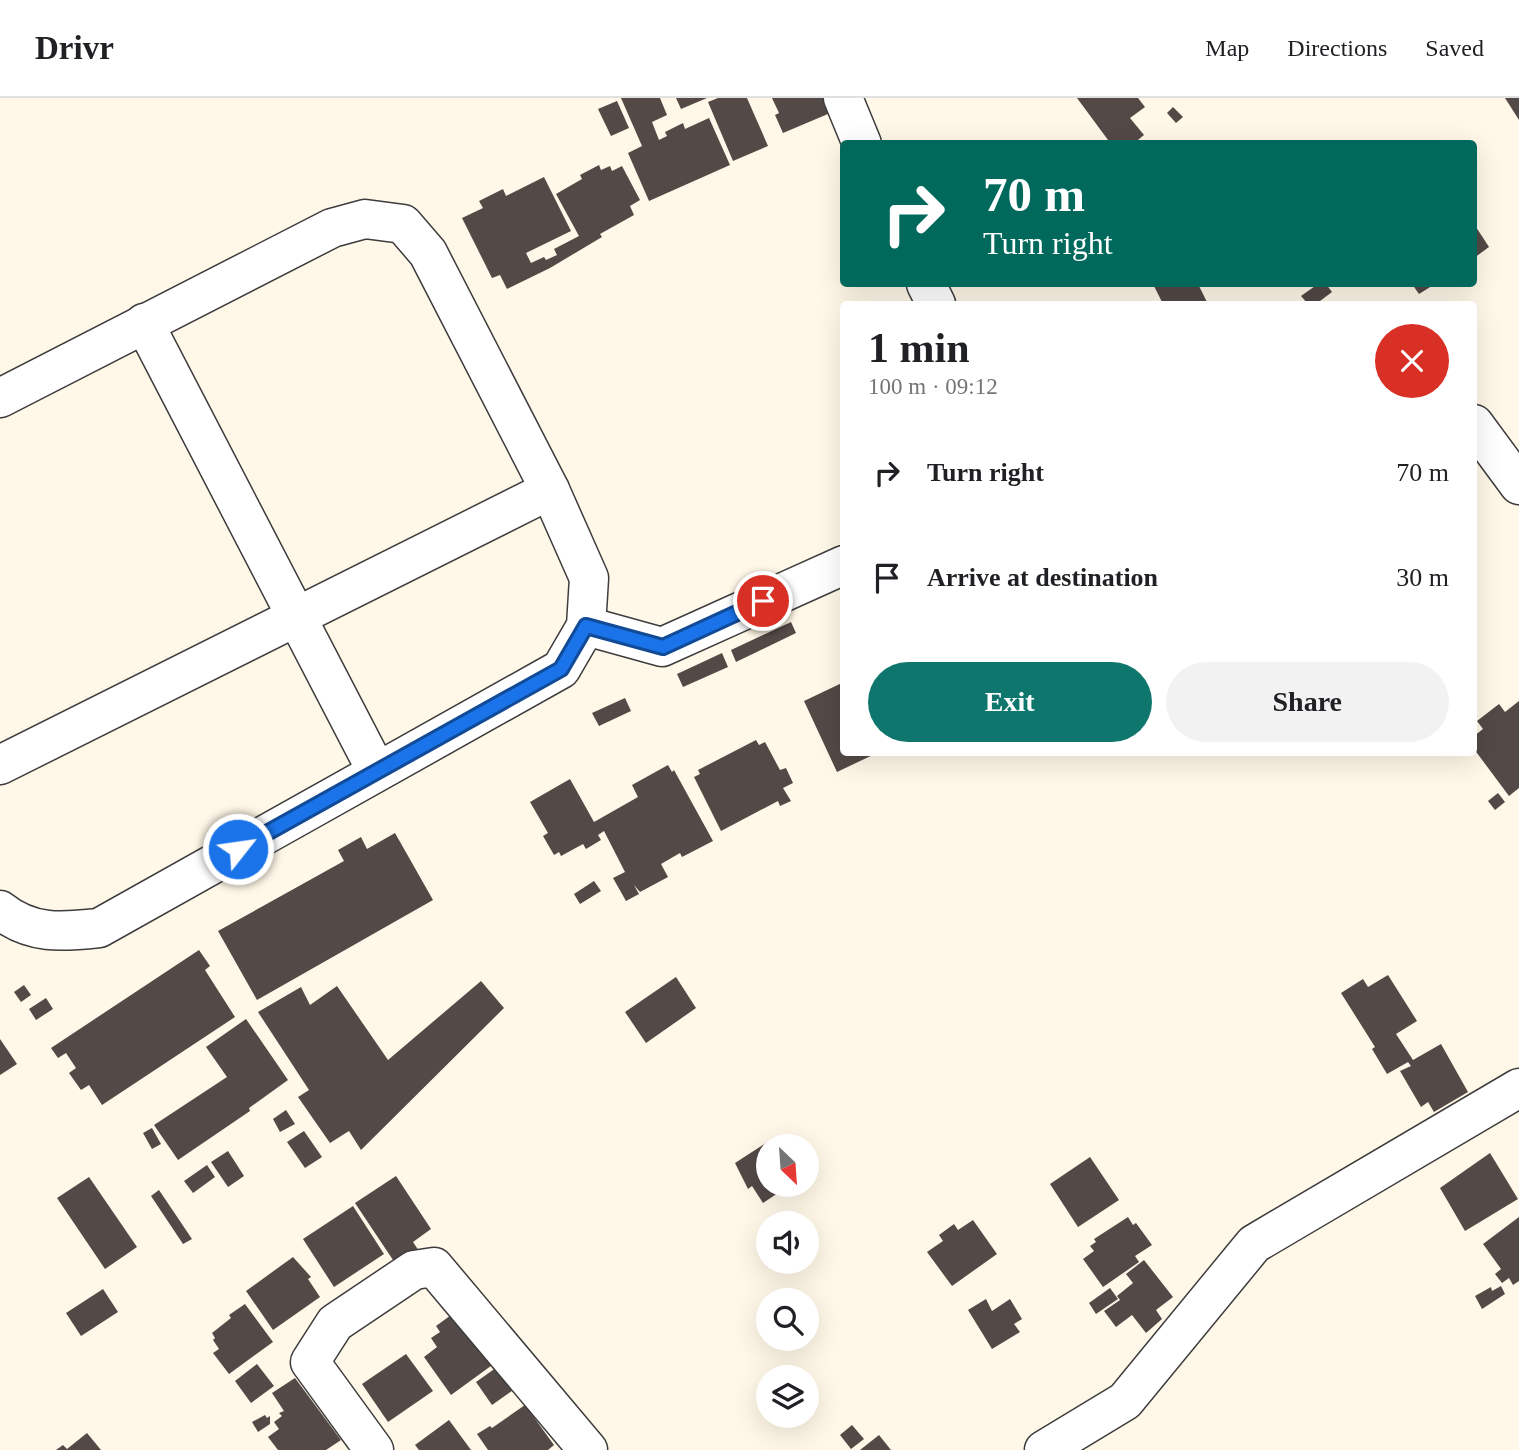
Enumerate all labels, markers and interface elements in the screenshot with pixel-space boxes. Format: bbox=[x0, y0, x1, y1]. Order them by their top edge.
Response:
text: Drivr bbox=[35, 30, 114, 66]
text: Map bbox=[1205, 35, 1249, 61]
text: Directions bbox=[1287, 35, 1387, 61]
text: Saved bbox=[1425, 35, 1484, 61]
text: 70 m bbox=[983, 167, 1085, 222]
icon: right bbox=[868, 168, 959, 259]
text: Turn right bbox=[983, 225, 1113, 261]
button: close bbox=[1375, 324, 1449, 398]
text: 1 min bbox=[868, 325, 970, 371]
text: 100 m · 09:12 bbox=[868, 374, 998, 399]
icon: right bbox=[868, 454, 906, 492]
text: Turn right bbox=[927, 458, 1044, 487]
text: 70 m bbox=[1396, 458, 1449, 487]
icon: arrive bbox=[868, 559, 906, 597]
text: Arrive at destination bbox=[927, 563, 1158, 592]
text: 30 m bbox=[1396, 563, 1449, 592]
pin bbox=[733, 571, 793, 631]
icon: arrive bbox=[744, 582, 782, 620]
button: Exit bbox=[868, 662, 1152, 742]
button: Share bbox=[1166, 662, 1449, 742]
position arrow bbox=[201, 812, 275, 886]
north arrow bbox=[756, 1134, 819, 1197]
map controls bbox=[756, 1134, 819, 1428]
button: sound bbox=[756, 1211, 819, 1274]
button: search bbox=[756, 1288, 819, 1351]
button: layers bbox=[756, 1365, 819, 1428]

